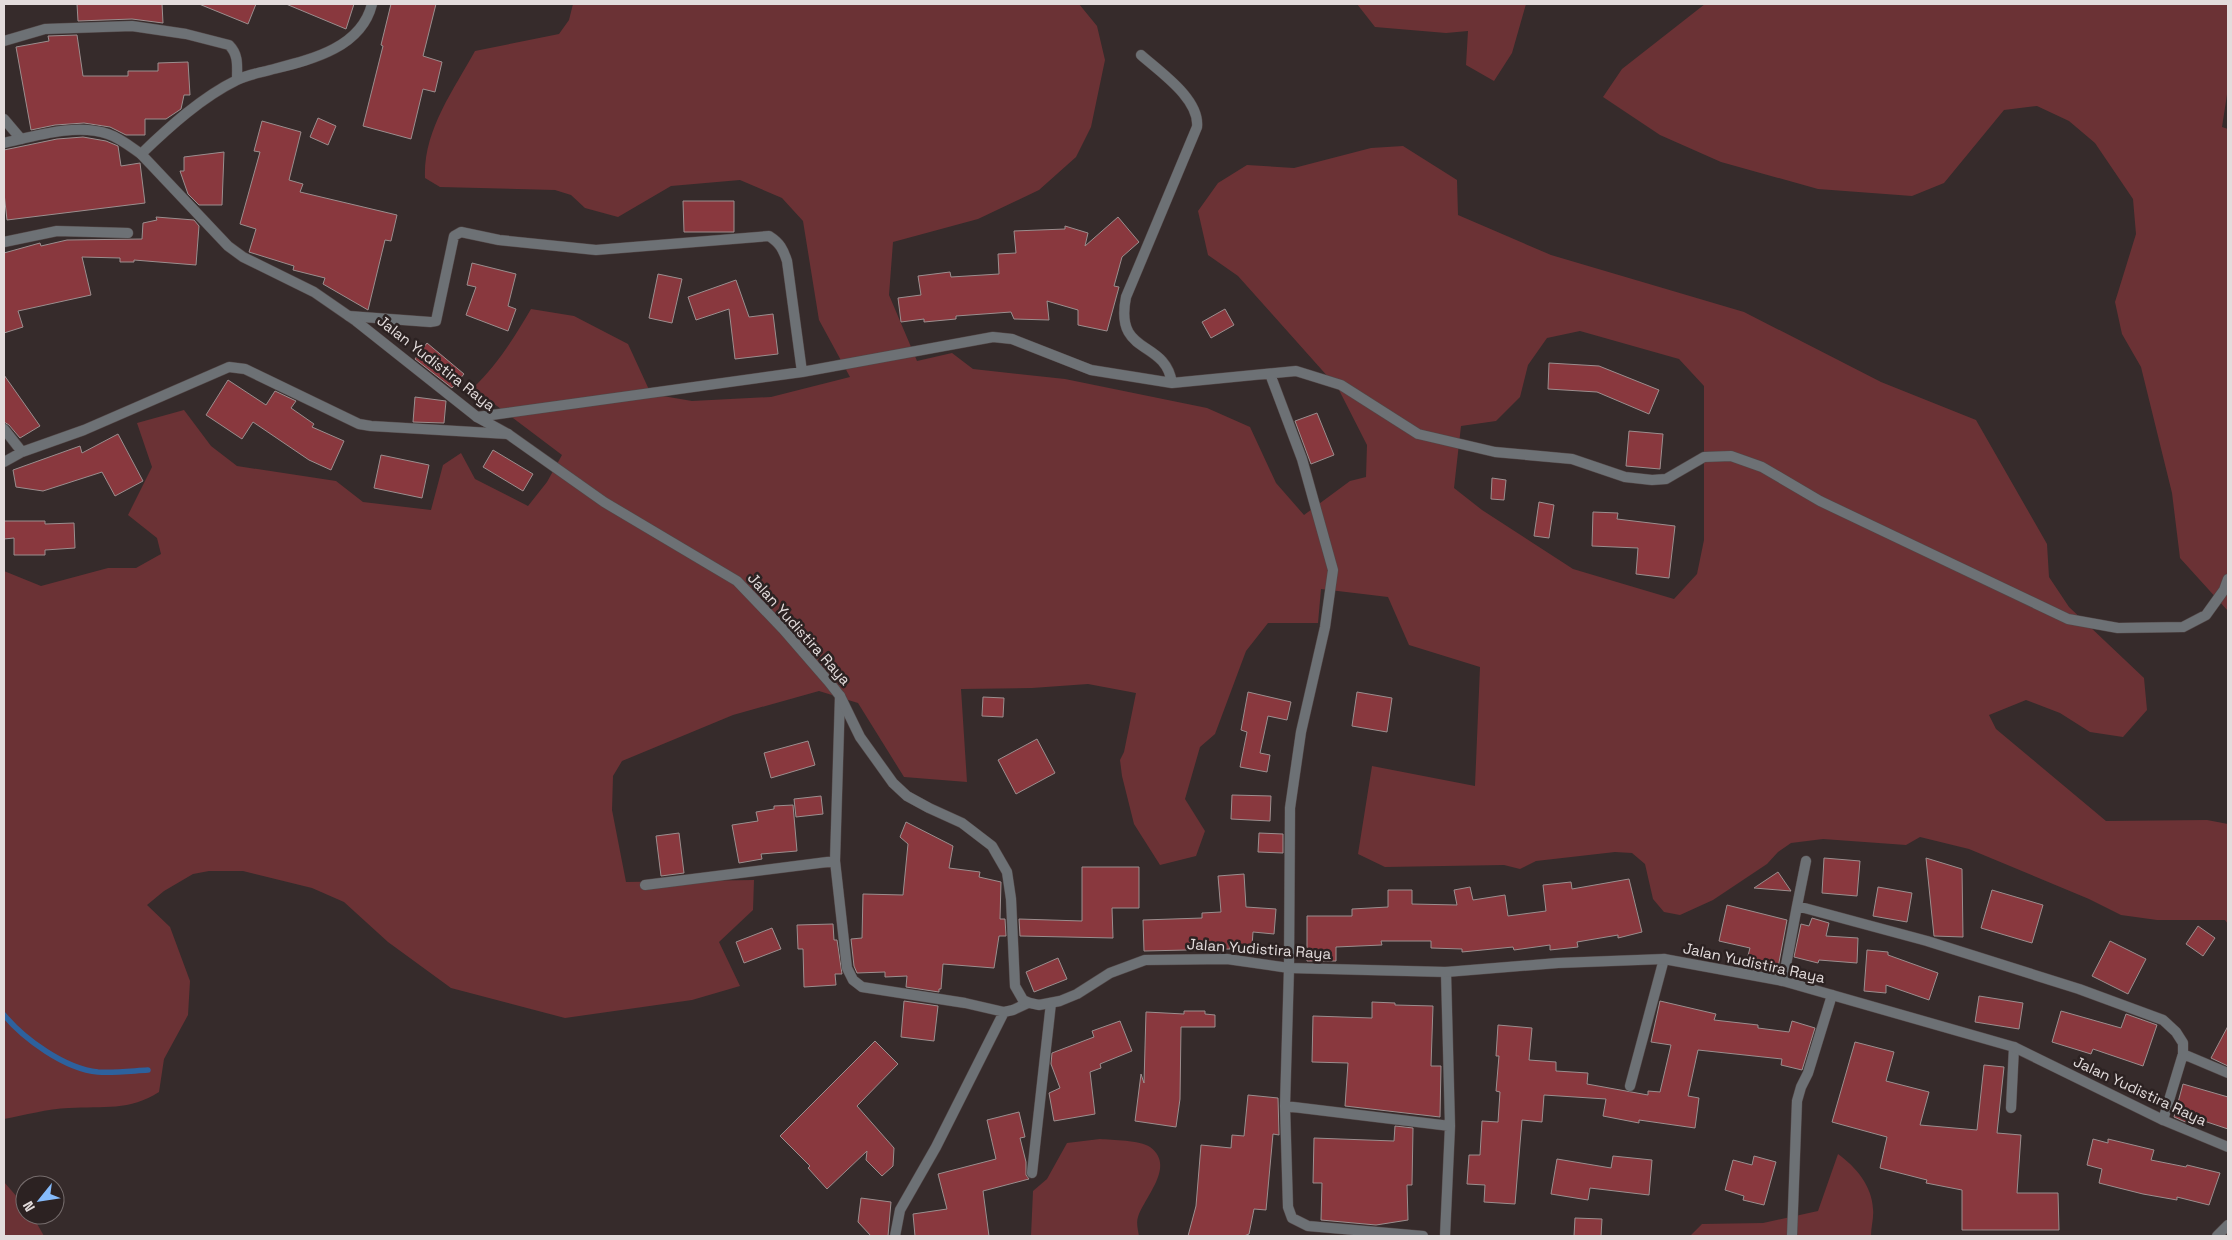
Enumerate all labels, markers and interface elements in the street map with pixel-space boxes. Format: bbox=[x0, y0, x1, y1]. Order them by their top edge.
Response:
street label: Jalan Yudistira Raya bbox=[373, 311, 499, 415]
street label: Jalan Yudistira Raya bbox=[744, 569, 855, 689]
street label: Jalan Yudistira Raya bbox=[1186, 934, 1332, 963]
street label: Jalan Yudistira Raya bbox=[1681, 938, 1827, 987]
street label: Jalan Yudistira Raya bbox=[2071, 1051, 2210, 1130]
north arrow bbox=[15, 1175, 65, 1225]
text: N bbox=[19, 1198, 39, 1215]

